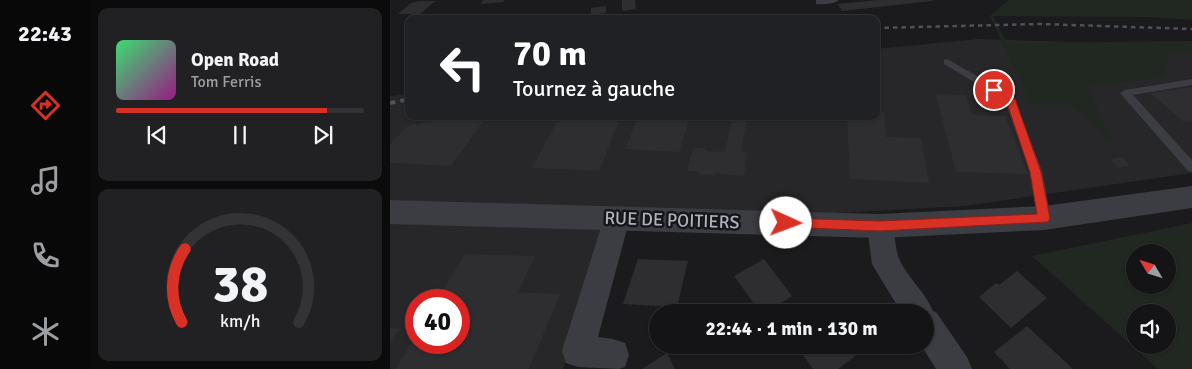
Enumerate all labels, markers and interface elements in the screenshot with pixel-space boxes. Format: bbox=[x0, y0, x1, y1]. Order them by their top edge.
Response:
text: 22:43 bbox=[18, 20, 72, 47]
text: 70 m bbox=[513, 32, 587, 75]
icon: left bbox=[430, 35, 495, 100]
text: Open Road bbox=[191, 48, 279, 72]
pin bbox=[973, 69, 1015, 111]
text: Tom Ferris bbox=[191, 72, 261, 92]
text: Tournez à gauche bbox=[513, 75, 675, 102]
icon: arrive bbox=[980, 76, 1008, 104]
icon: directions bbox=[28, 88, 63, 123]
icon: previous bbox=[143, 121, 171, 149]
icon: pause bbox=[226, 121, 254, 149]
icon: next bbox=[309, 121, 337, 149]
icon: music bbox=[28, 163, 63, 198]
position arrow bbox=[759, 196, 811, 248]
street label: RUE DE POITIERS bbox=[604, 207, 740, 233]
icon: phone bbox=[28, 238, 63, 273]
north arrow bbox=[1126, 244, 1176, 294]
map controls bbox=[1126, 244, 1176, 354]
text: 38 bbox=[212, 252, 268, 316]
speed limit sign: 40 bbox=[405, 289, 470, 354]
button: sound bbox=[1126, 304, 1176, 354]
text: km/h bbox=[220, 310, 260, 332]
icon: climate bbox=[28, 314, 63, 349]
text: 22:44 · 1 min · 130 m bbox=[705, 317, 878, 341]

